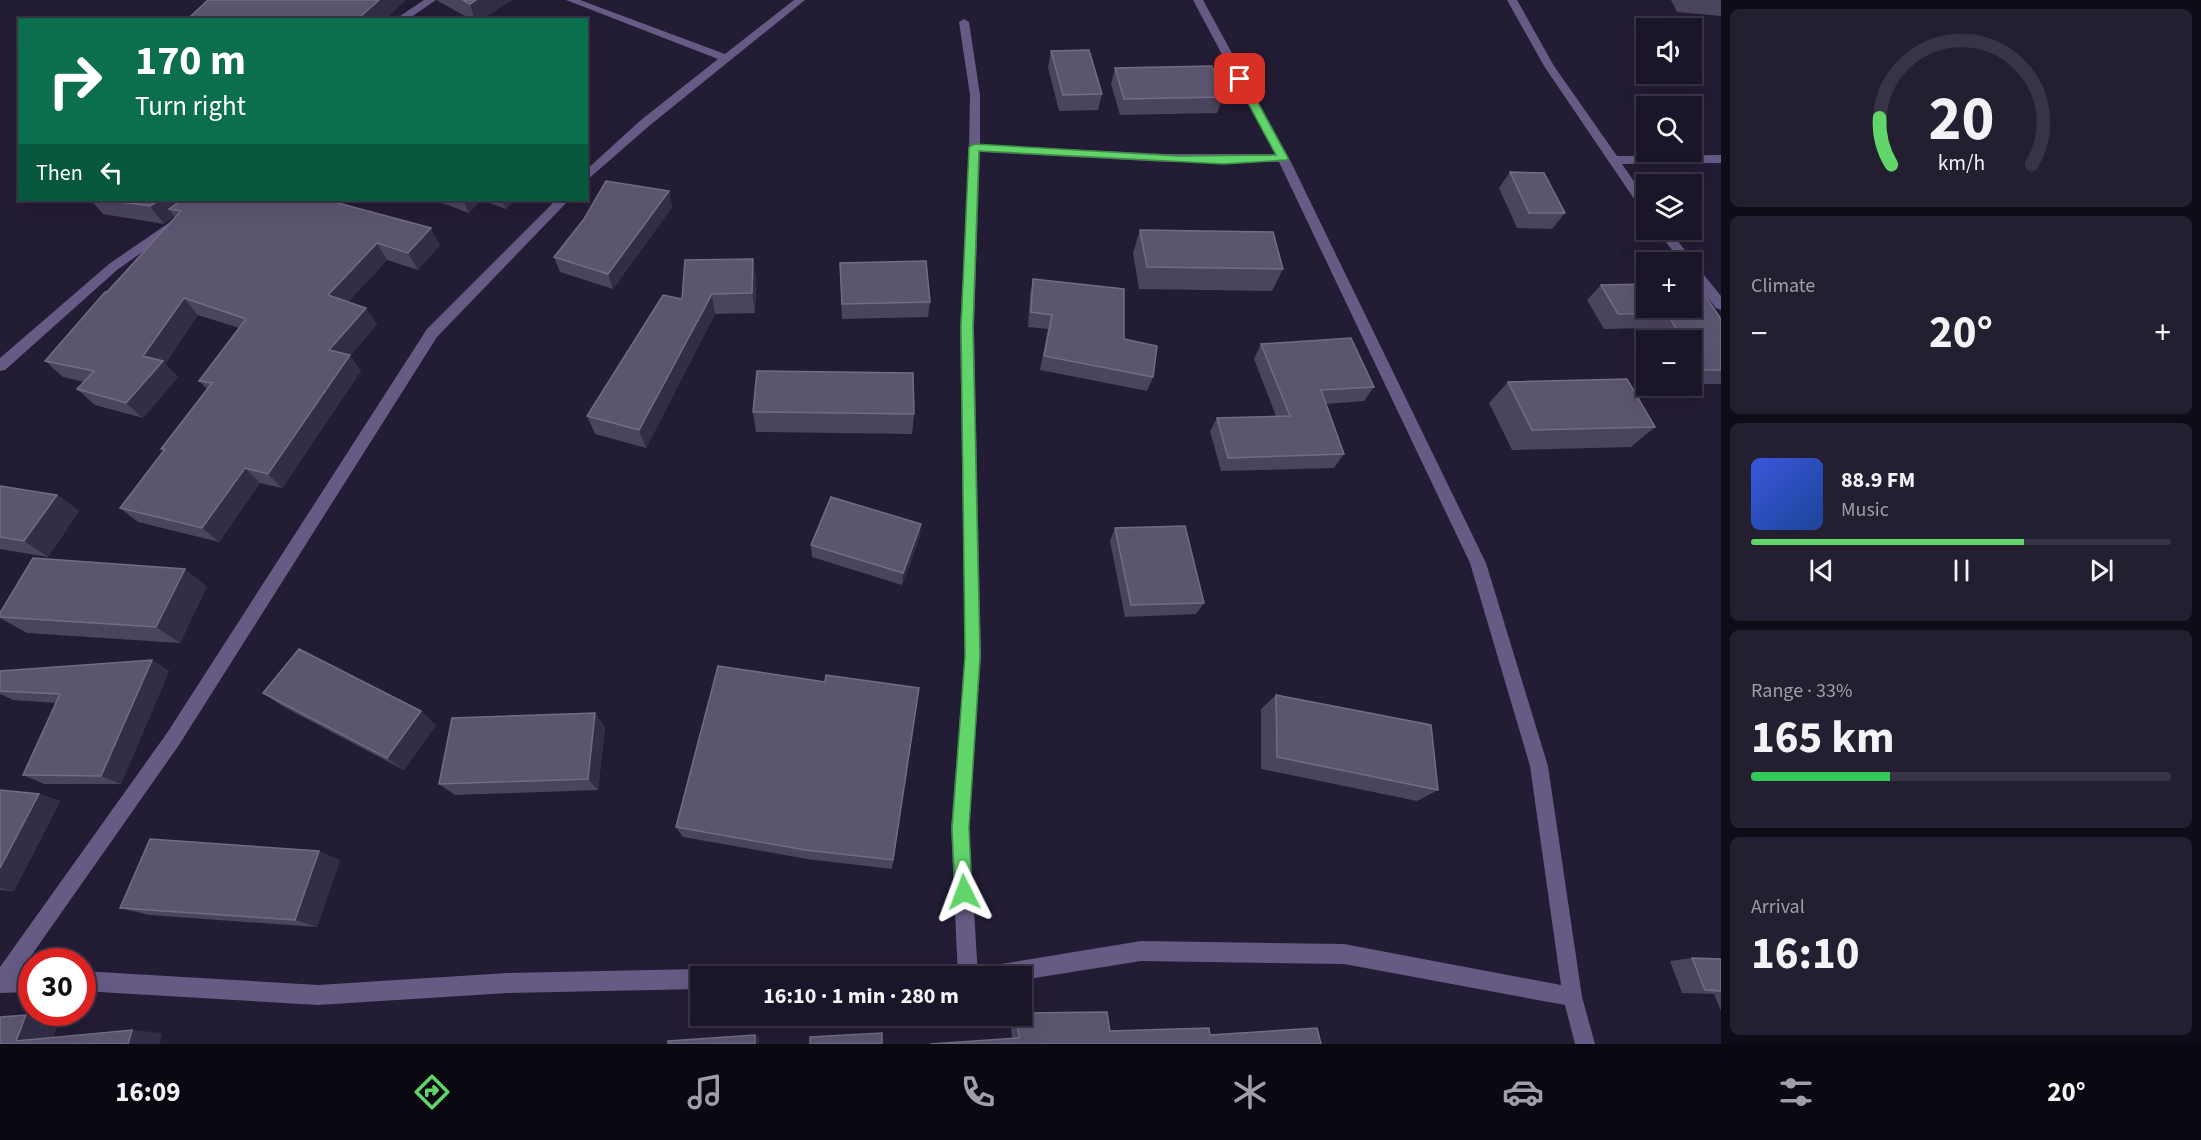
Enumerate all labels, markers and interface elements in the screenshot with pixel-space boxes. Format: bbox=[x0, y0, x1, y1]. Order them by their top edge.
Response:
map controls bbox=[1636, 18, 1702, 396]
button: sound bbox=[1636, 18, 1702, 84]
text: 170 m bbox=[135, 31, 246, 91]
icon: right bbox=[36, 42, 114, 120]
pin bbox=[1214, 53, 1265, 104]
icon: arrive bbox=[1223, 62, 1256, 95]
text: 20 bbox=[1928, 75, 1994, 164]
text: Turn right bbox=[135, 87, 246, 126]
button: search bbox=[1636, 96, 1702, 162]
text: km/h bbox=[1937, 148, 1985, 179]
icon: left bbox=[95, 156, 128, 189]
text: Then bbox=[36, 157, 83, 189]
button: layers bbox=[1636, 174, 1702, 240]
button: + bbox=[1636, 252, 1702, 318]
text: Climate bbox=[1751, 272, 1815, 300]
text: 20° bbox=[1929, 301, 1993, 365]
text: − bbox=[1751, 310, 1767, 357]
text: + bbox=[2155, 310, 2171, 357]
button: − bbox=[1636, 330, 1702, 396]
text: 88.9 FM bbox=[1841, 464, 1915, 496]
text: Music bbox=[1841, 496, 1889, 524]
icon: previous bbox=[1805, 554, 1838, 587]
icon: pause bbox=[1945, 554, 1978, 587]
icon: next bbox=[2085, 554, 2118, 587]
text: Range · 33% bbox=[1751, 677, 1852, 705]
text: 165 km bbox=[1751, 706, 1895, 770]
position arrow bbox=[932, 860, 996, 924]
text: Arrival bbox=[1751, 893, 1805, 921]
text: 16:10 bbox=[1751, 922, 1860, 986]
speed limit sign: 30 bbox=[18, 948, 96, 1026]
text: 16:10 · 1 min · 280 m bbox=[763, 980, 959, 1012]
icon: directions bbox=[411, 1071, 453, 1113]
icon: music bbox=[684, 1071, 726, 1113]
icon: phone bbox=[957, 1071, 999, 1113]
icon: climate bbox=[1229, 1071, 1271, 1113]
icon: car bbox=[1502, 1071, 1544, 1113]
icon: filters bbox=[1775, 1071, 1817, 1113]
text: 16:09 bbox=[115, 1073, 180, 1112]
text: 20° bbox=[2047, 1073, 2086, 1112]

